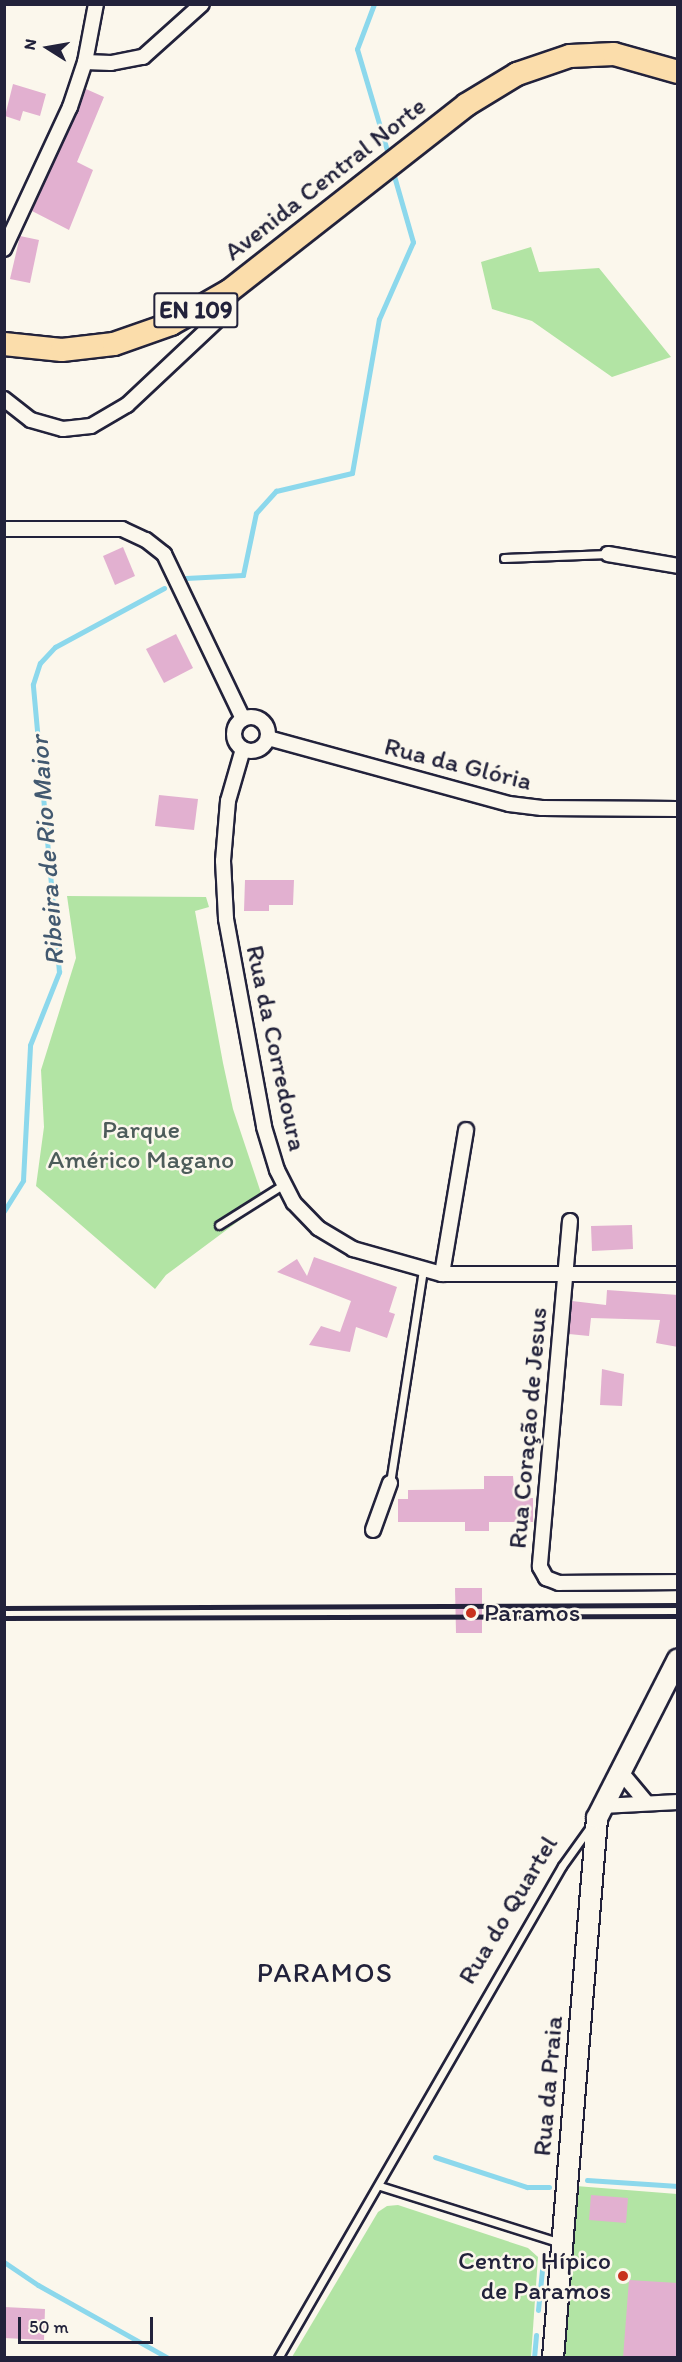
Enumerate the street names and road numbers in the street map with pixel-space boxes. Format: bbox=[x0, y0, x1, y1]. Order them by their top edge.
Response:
street label: Avenida Central Norte bbox=[218, 90, 432, 268]
road number: EN 109 bbox=[152, 289, 240, 331]
street label: Rua da Glória bbox=[381, 731, 535, 797]
street label: Rua da Corredoura bbox=[239, 942, 313, 1154]
street label: Rua Coração de Jesus bbox=[502, 1306, 554, 1550]
street label: Rua do Quartel bbox=[451, 1830, 565, 1990]
street label: Rua da Praia bbox=[526, 2014, 570, 2158]

